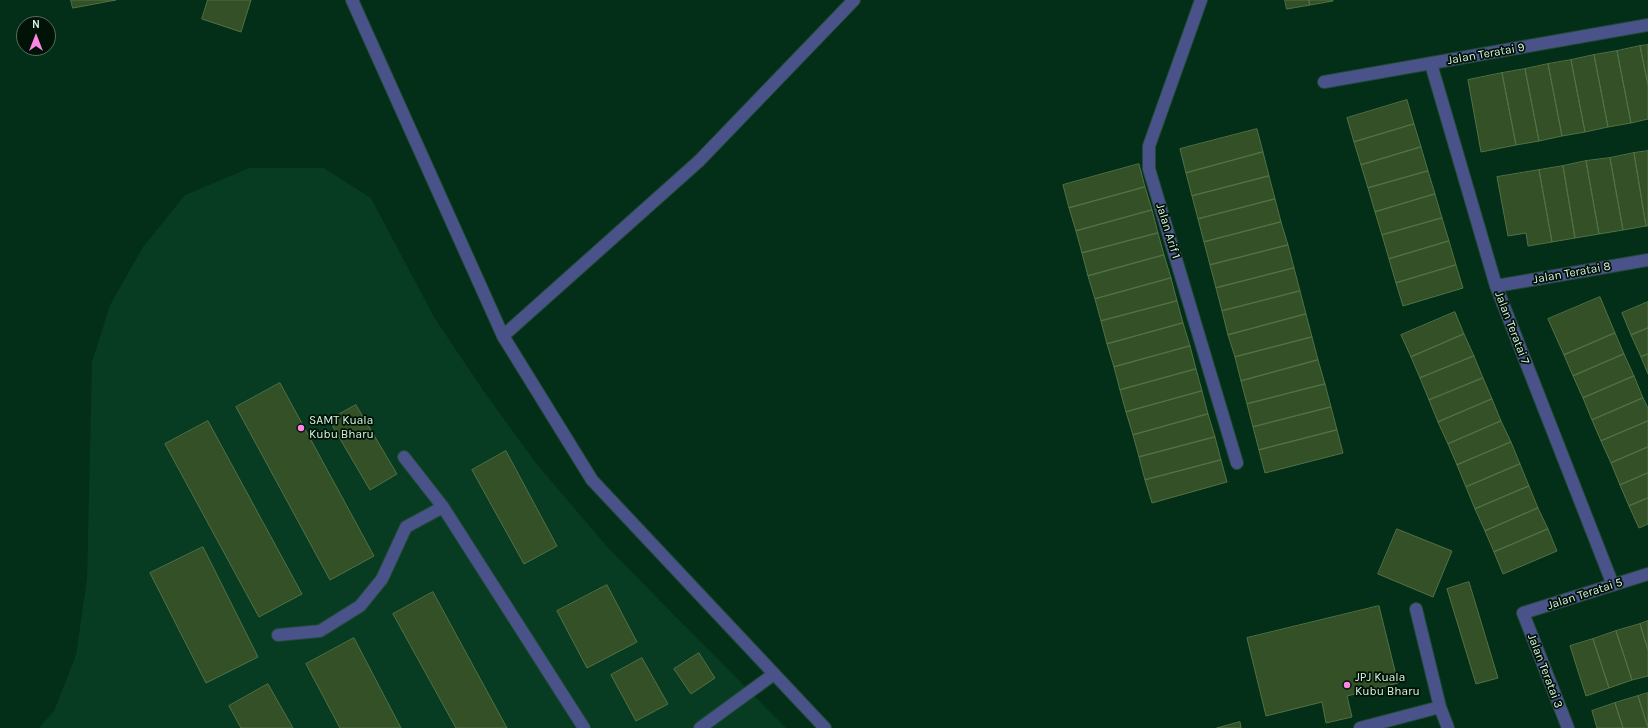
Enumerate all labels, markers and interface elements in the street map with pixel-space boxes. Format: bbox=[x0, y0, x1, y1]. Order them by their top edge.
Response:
north arrow bbox=[16, 16, 56, 56]
text: N bbox=[32, 18, 40, 31]
street label: Jalan Teratai 9 bbox=[1446, 40, 1526, 68]
street label: Jalan Arif 1 bbox=[1153, 202, 1183, 260]
street label: Jalan Teratai 8 bbox=[1532, 259, 1612, 287]
street label: Jalan Teratai 7 bbox=[1491, 290, 1533, 366]
place label: SAMT Kuala Kubu Bharu bbox=[309, 414, 374, 442]
marker: SAMT Kuala Kubu Bharu bbox=[296, 423, 306, 433]
street label: Jalan Teratai 5 bbox=[1546, 575, 1624, 613]
street label: Jalan Teratai 3 bbox=[1524, 632, 1566, 710]
place label: JPJ Kuala Kubu Bharu bbox=[1355, 671, 1420, 699]
marker: JPJ Kuala Kubu Bharu bbox=[1342, 680, 1352, 690]

